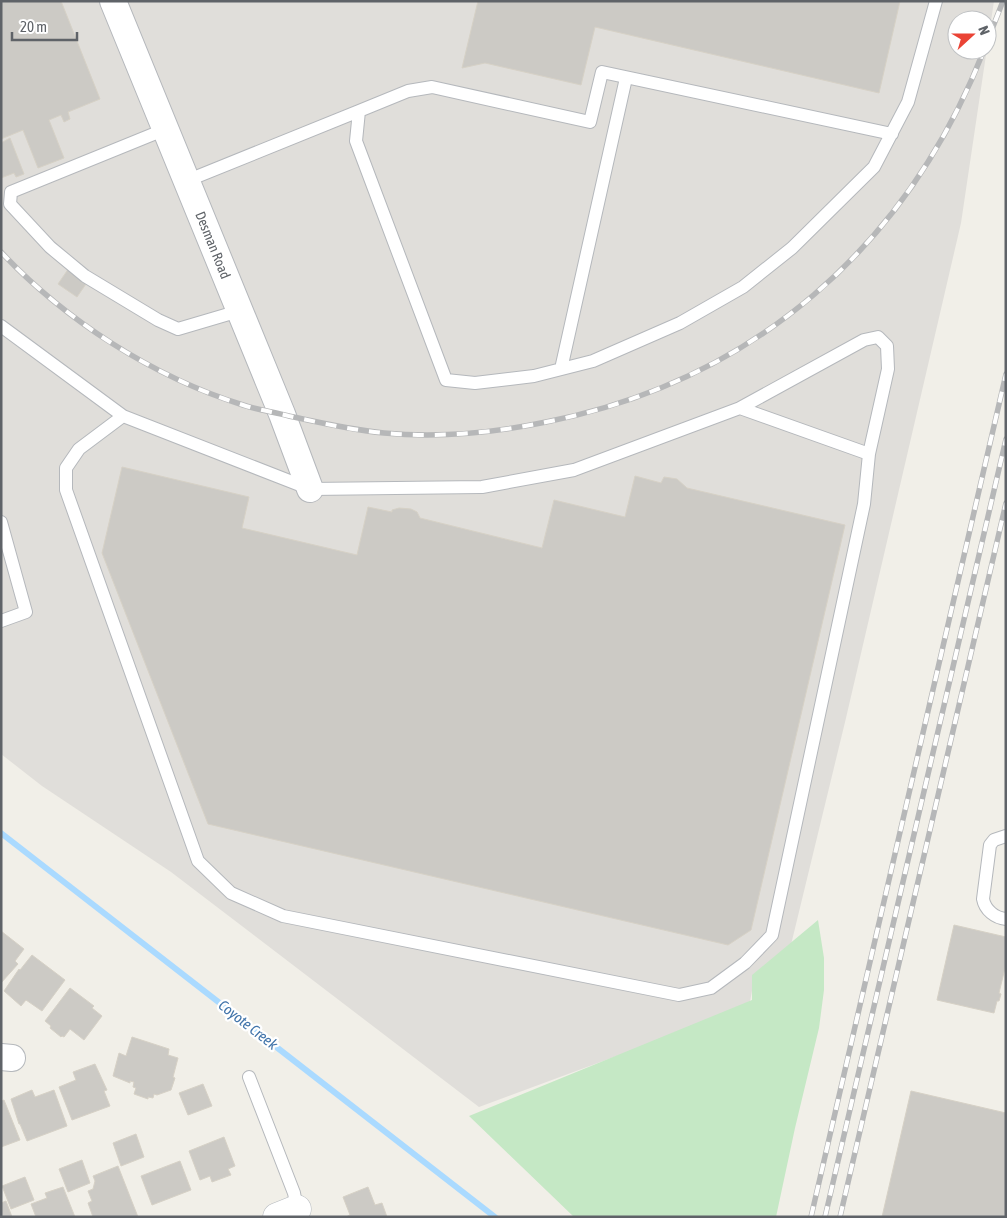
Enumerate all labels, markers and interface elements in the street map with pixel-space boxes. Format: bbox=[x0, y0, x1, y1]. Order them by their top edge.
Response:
scale bar bbox=[12, 10, 78, 42]
north arrow bbox=[947, 10, 997, 60]
text: 20 m bbox=[20, 18, 47, 35]
text: N bbox=[975, 24, 993, 37]
street label: Desman Road bbox=[192, 209, 234, 281]
water label: Coyote Creek bbox=[215, 996, 282, 1053]

